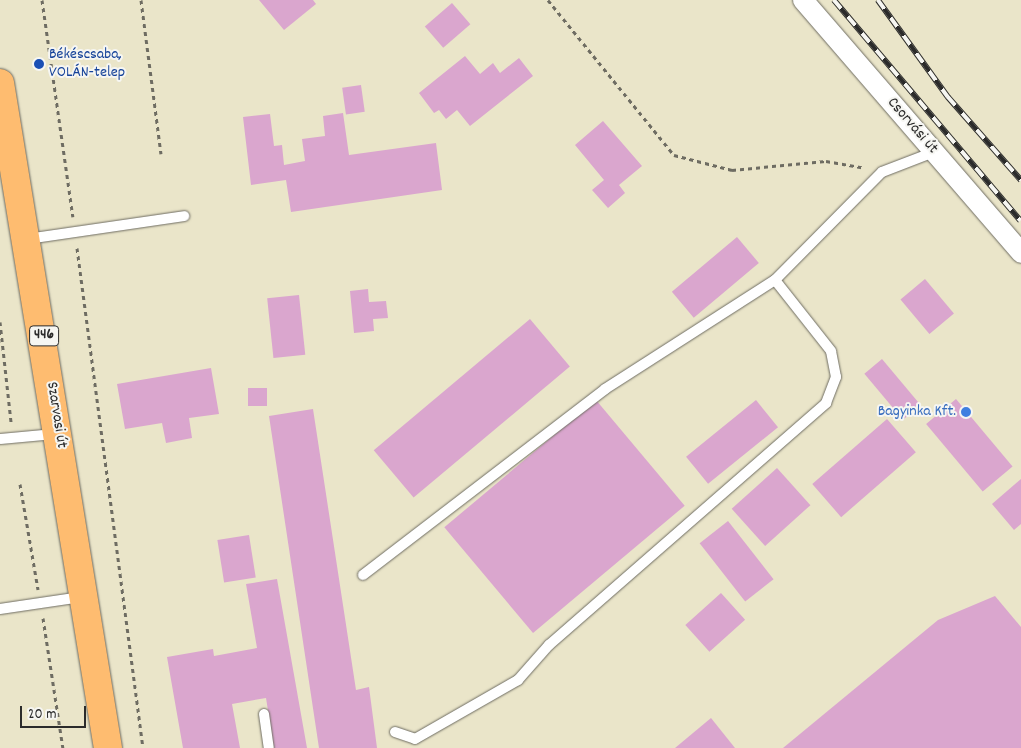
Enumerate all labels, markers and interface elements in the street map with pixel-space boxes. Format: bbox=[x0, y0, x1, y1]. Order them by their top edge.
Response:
place label: Békéscsaba, VOLÁN-telep bbox=[49, 45, 125, 83]
marker: Békéscsaba, VOLÁN-telep bbox=[33, 58, 45, 70]
street label: Csorvási út bbox=[882, 94, 942, 158]
road number: 446 bbox=[29, 324, 59, 348]
street label: Szarvasi út bbox=[41, 380, 71, 450]
place label: Bagyinka Kft. bbox=[878, 402, 956, 422]
marker: Bagyinka Kft. bbox=[960, 406, 972, 418]
scale bar bbox=[22, 696, 89, 728]
text: 20 m bbox=[28, 704, 56, 726]

